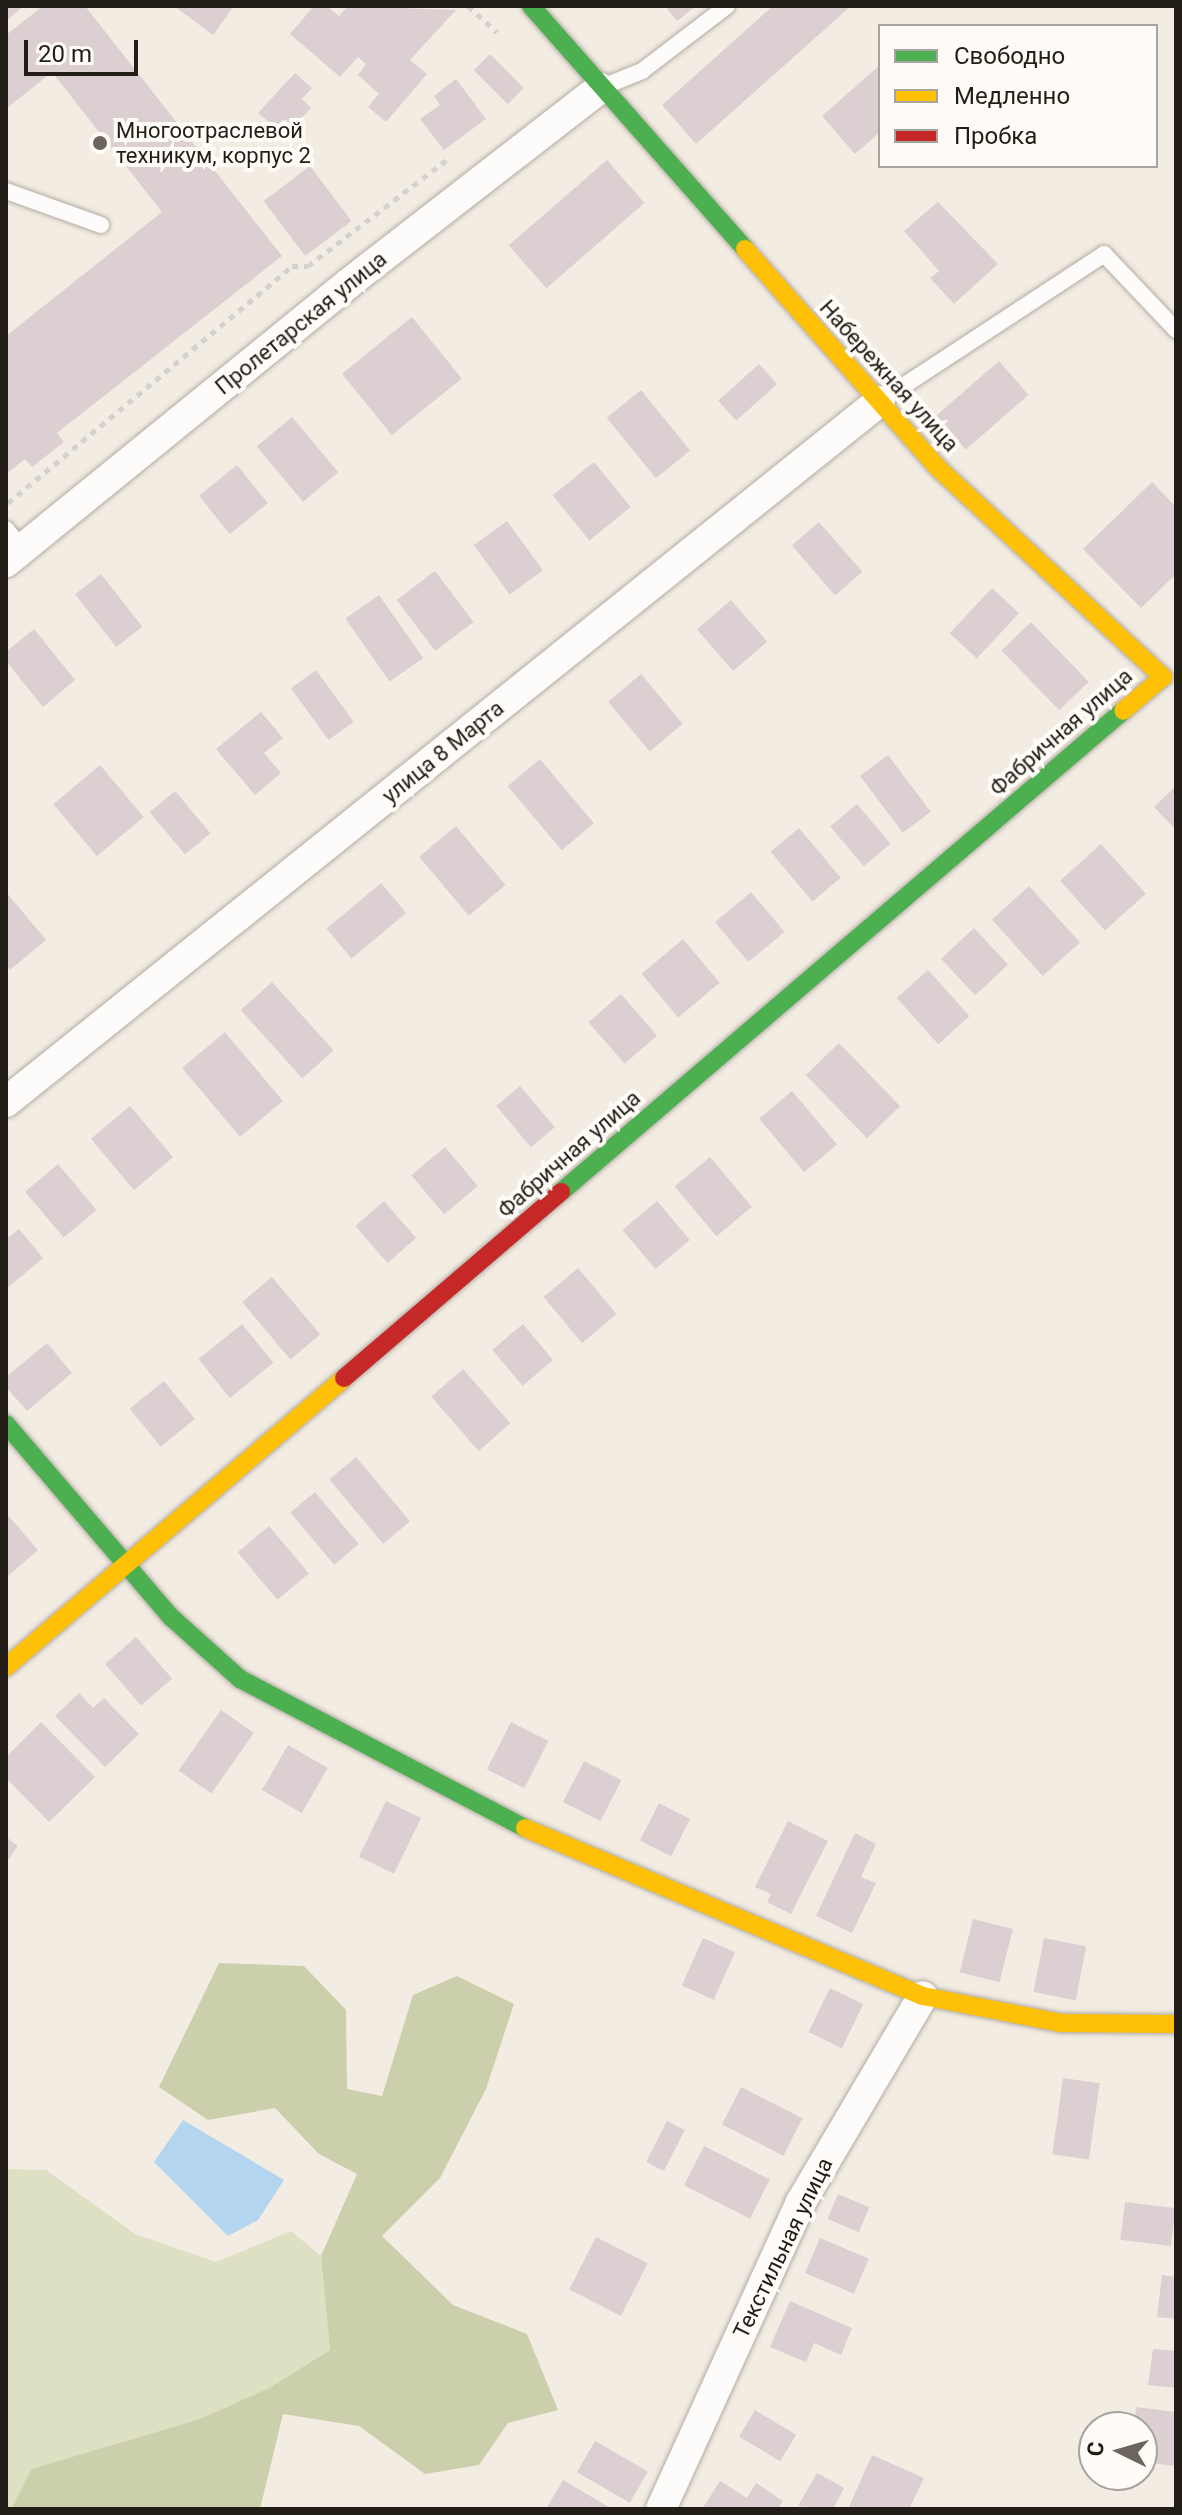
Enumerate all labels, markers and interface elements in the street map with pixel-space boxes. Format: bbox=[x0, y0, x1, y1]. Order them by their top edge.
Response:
scale bar bbox=[28, 24, 142, 74]
legend bbox=[878, 24, 1158, 168]
text: 20 m bbox=[38, 40, 92, 68]
text: Свободно bbox=[954, 42, 1065, 70]
text: Медленно bbox=[954, 82, 1070, 110]
place label: Многоотраслевой техникум, корпус 2 bbox=[116, 117, 311, 168]
text: Пробка bbox=[954, 122, 1037, 150]
marker: Многоотраслевой техникум, корпус 2 bbox=[91, 134, 109, 152]
street label: Пролетарская улица bbox=[210, 246, 392, 400]
street label: Набережная улица bbox=[814, 295, 964, 457]
street label: Фабричная улица bbox=[984, 663, 1138, 801]
street label: улица 8 Марта bbox=[377, 695, 509, 809]
street label: Фабричная улица bbox=[492, 1085, 646, 1223]
street label: Текстильная улица bbox=[728, 2153, 838, 2343]
north arrow bbox=[1078, 2411, 1158, 2491]
text: С bbox=[1083, 2441, 1109, 2457]

